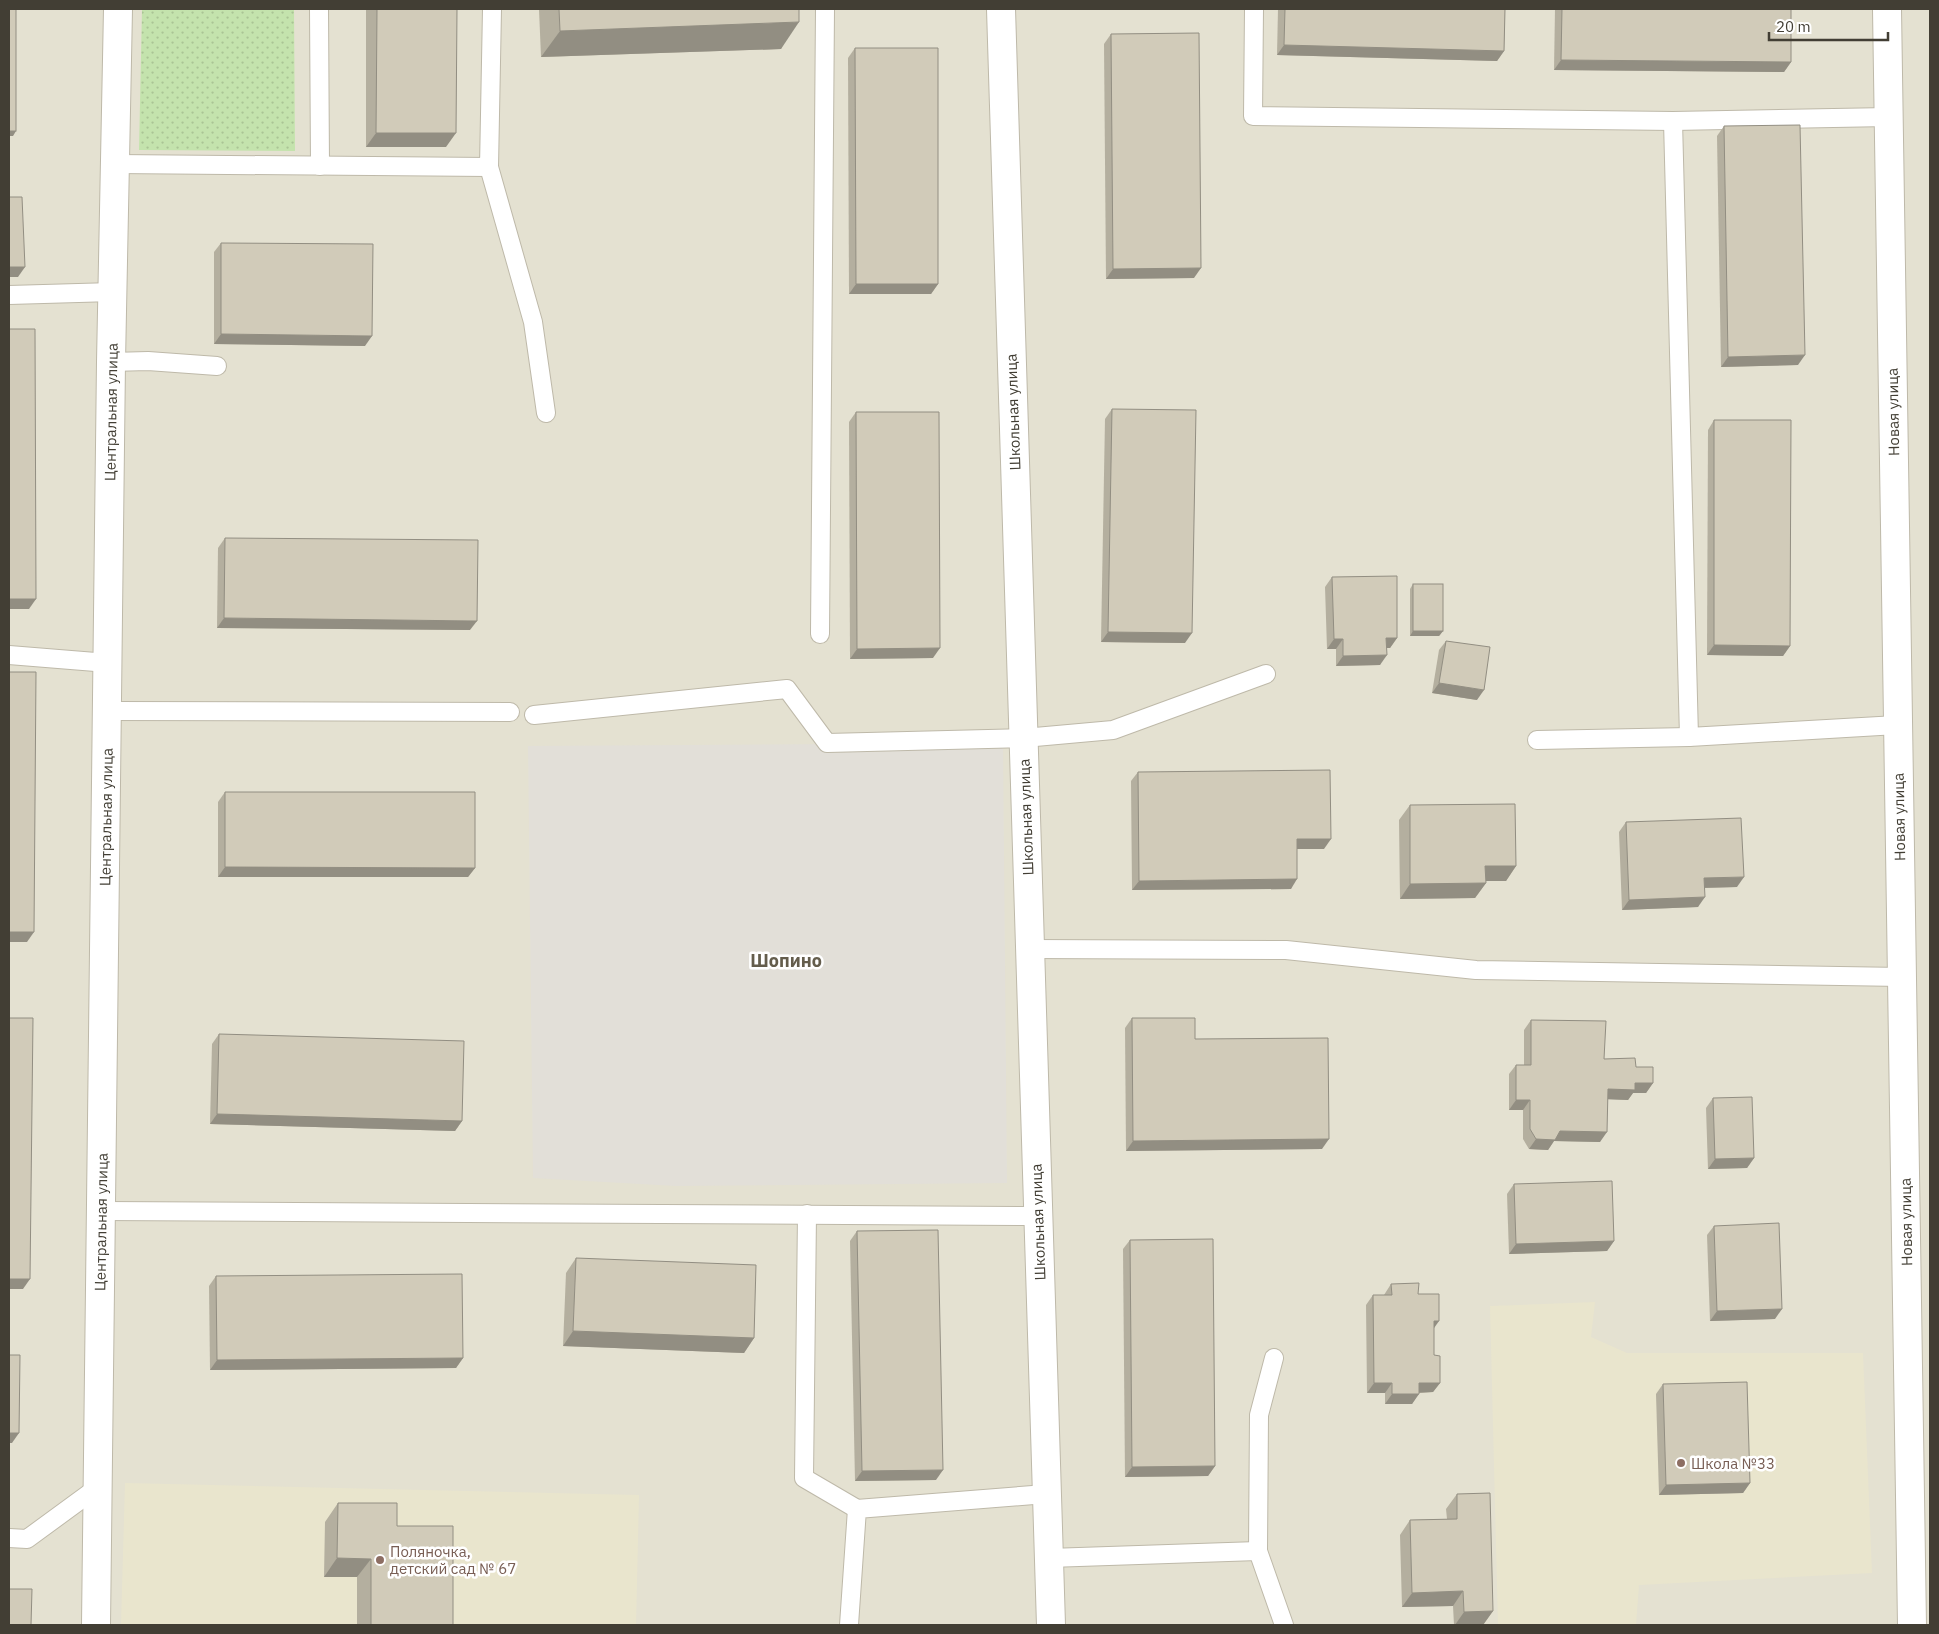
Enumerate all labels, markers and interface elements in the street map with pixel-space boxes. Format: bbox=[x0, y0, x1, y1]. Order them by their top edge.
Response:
scale bar bbox=[1769, 10, 1888, 42]
text: 20 m bbox=[1776, 17, 1811, 36]
street label: Центральная улица bbox=[100, 343, 122, 481]
street label: Школьная улица bbox=[1001, 353, 1025, 471]
street label: Новая улица bbox=[1883, 368, 1903, 456]
street label: Центральная улица bbox=[95, 748, 117, 886]
street label: Школьная улица bbox=[1014, 758, 1038, 876]
street label: Новая улица bbox=[1889, 773, 1909, 861]
district label: Шопино bbox=[750, 949, 822, 972]
street label: Центральная улица bbox=[90, 1153, 112, 1291]
street label: Школьная улица bbox=[1026, 1163, 1050, 1281]
street label: Новая улица bbox=[1896, 1178, 1916, 1266]
place label: Школа №33 bbox=[1691, 1454, 1775, 1473]
marker: Школа №33 bbox=[1675, 1457, 1687, 1469]
place label: Поляночка, детский сад № 67 bbox=[390, 1542, 516, 1578]
marker: Поляночка, детский сад № 67 bbox=[374, 1554, 386, 1566]

